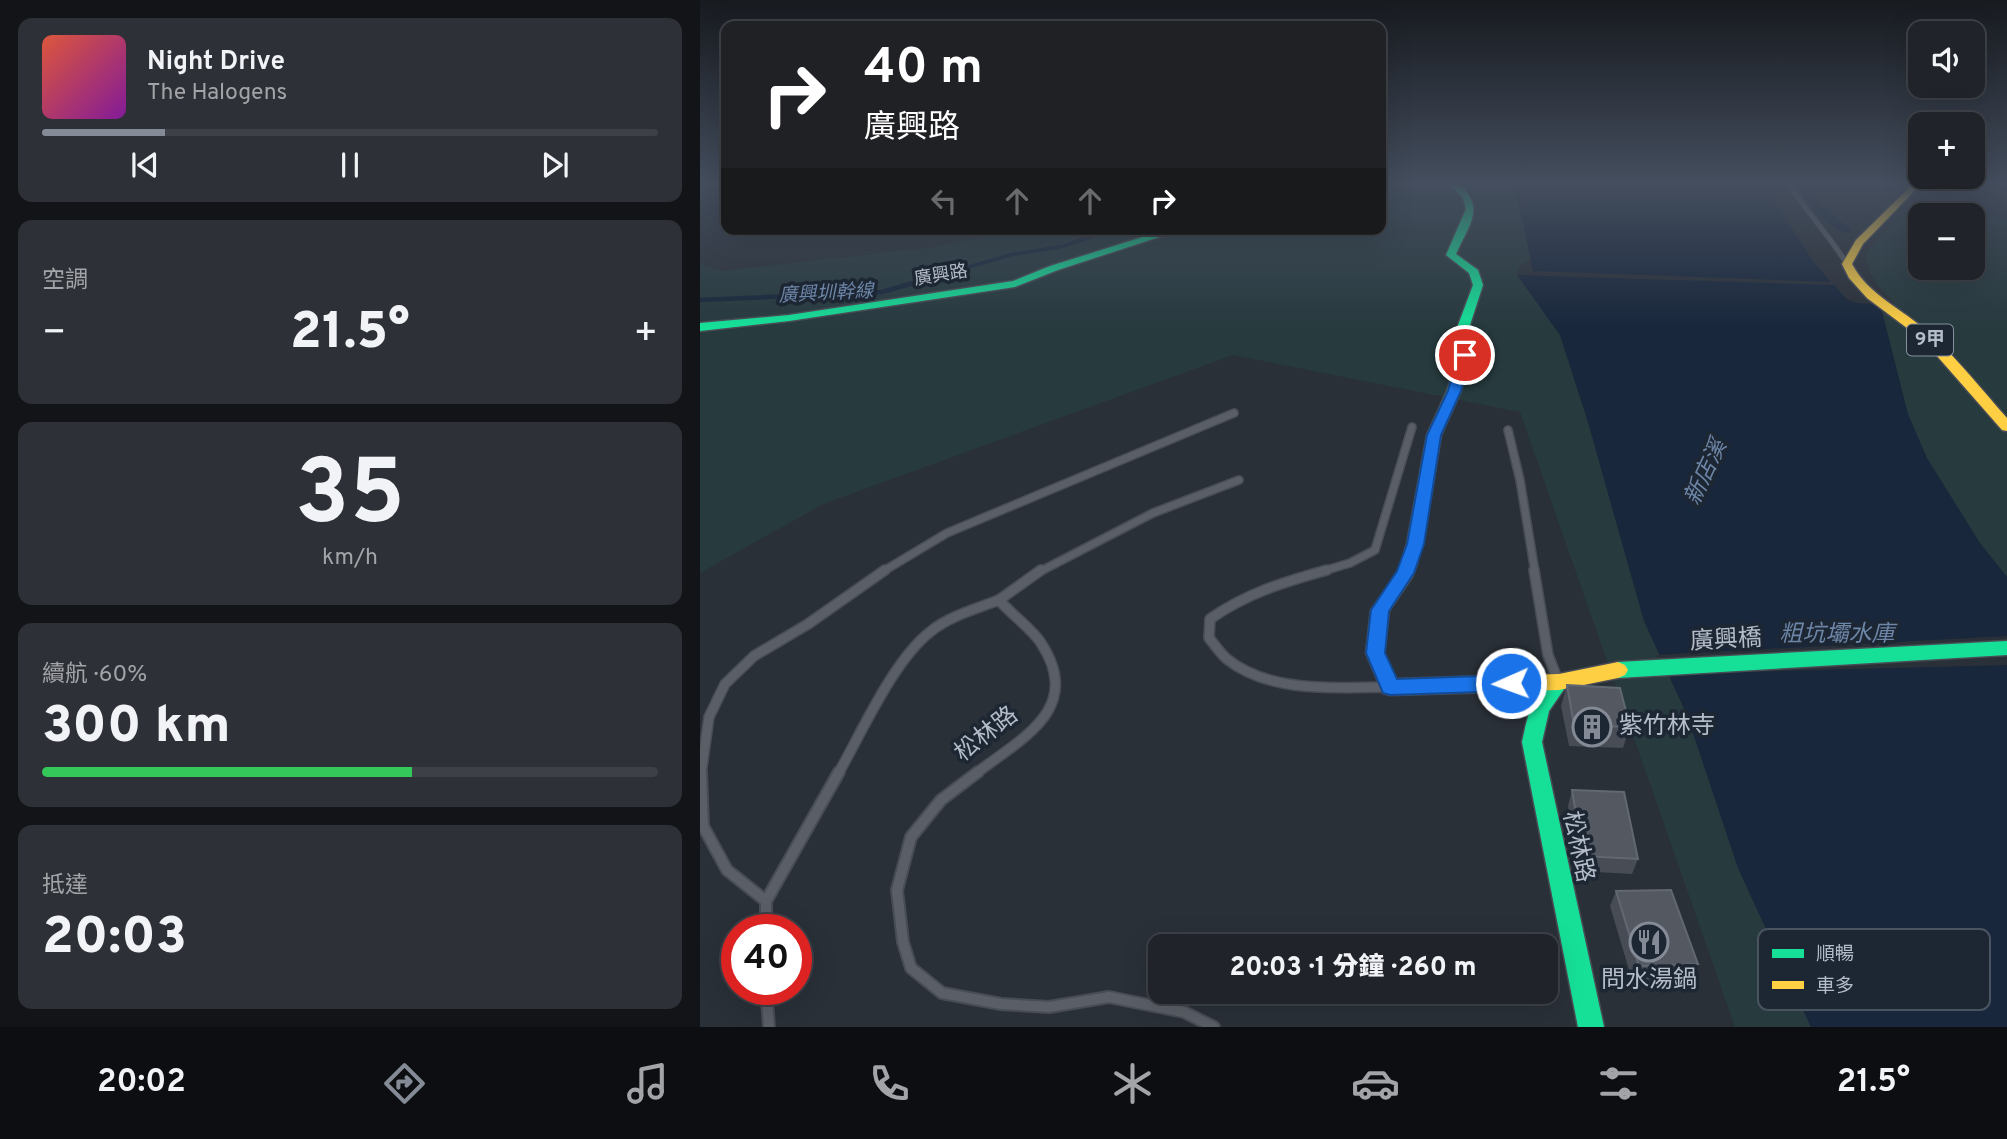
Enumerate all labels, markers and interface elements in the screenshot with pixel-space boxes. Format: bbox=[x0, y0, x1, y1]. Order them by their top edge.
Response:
map controls bbox=[1908, 21, 1985, 280]
button: sound bbox=[1908, 21, 1985, 98]
text: 40 m bbox=[864, 39, 983, 101]
text: Night Drive bbox=[147, 46, 285, 79]
icon: right bbox=[749, 49, 840, 140]
text: The Halogens bbox=[147, 79, 287, 108]
text: 廣興路 bbox=[864, 109, 960, 149]
button: + bbox=[1908, 112, 1985, 189]
icon: previous bbox=[126, 146, 164, 184]
icon: pause bbox=[331, 146, 369, 184]
icon: next bbox=[536, 146, 574, 184]
icon: left bbox=[925, 182, 963, 220]
icon: ahead bbox=[998, 182, 1036, 220]
icon: ahead bbox=[1071, 182, 1109, 220]
icon: right bbox=[1144, 182, 1182, 220]
button: − bbox=[1908, 203, 1985, 280]
street label: 廣興路 bbox=[913, 260, 969, 292]
text: 空調 bbox=[42, 267, 88, 296]
water label: 廣興圳幹線 bbox=[778, 279, 876, 308]
text: 21.5° bbox=[290, 301, 410, 367]
text: − bbox=[42, 310, 67, 359]
text: + bbox=[633, 310, 658, 359]
road number: 9甲 bbox=[1907, 324, 1953, 356]
pin bbox=[1435, 325, 1495, 385]
icon: arrive bbox=[1446, 336, 1484, 374]
water label: 新店溪 bbox=[1679, 433, 1736, 510]
text: 35 bbox=[295, 441, 405, 556]
text: km/h bbox=[322, 544, 378, 573]
water label: 粗坑壩水庫 bbox=[1780, 621, 1899, 650]
street label: 廣興橋 bbox=[1689, 624, 1763, 658]
position arrow bbox=[1474, 646, 1548, 720]
text: 續航 · 60% bbox=[42, 661, 147, 690]
text: 300 km bbox=[42, 695, 230, 761]
street label: 松林路 bbox=[949, 701, 1025, 769]
building icon: 紫竹林寺 bbox=[1571, 706, 1613, 748]
place label: 紫竹林寺 bbox=[1619, 712, 1715, 742]
street label: 松林路 bbox=[1555, 809, 1599, 885]
text: 抵達 bbox=[42, 872, 88, 901]
text: 20:03 bbox=[42, 906, 187, 972]
speed limit sign: 40 bbox=[721, 914, 812, 1005]
restaurant icon: 問水湯鍋 bbox=[1628, 921, 1670, 963]
legend bbox=[1758, 929, 1990, 1010]
text: 順暢 bbox=[1816, 943, 1854, 967]
text: 20:03 · 1 分鐘 · 260 m bbox=[1229, 952, 1477, 985]
place label: 問水湯鍋 bbox=[1601, 966, 1697, 996]
text: 車多 bbox=[1816, 975, 1854, 999]
icon: directions bbox=[380, 1059, 429, 1108]
icon: music bbox=[623, 1059, 672, 1108]
icon: phone bbox=[865, 1059, 914, 1108]
icon: climate bbox=[1108, 1059, 1157, 1108]
icon: car bbox=[1351, 1059, 1400, 1108]
icon: filters bbox=[1594, 1059, 1643, 1108]
text: 20:02 bbox=[97, 1063, 186, 1103]
text: 21.5° bbox=[1837, 1063, 1910, 1103]

